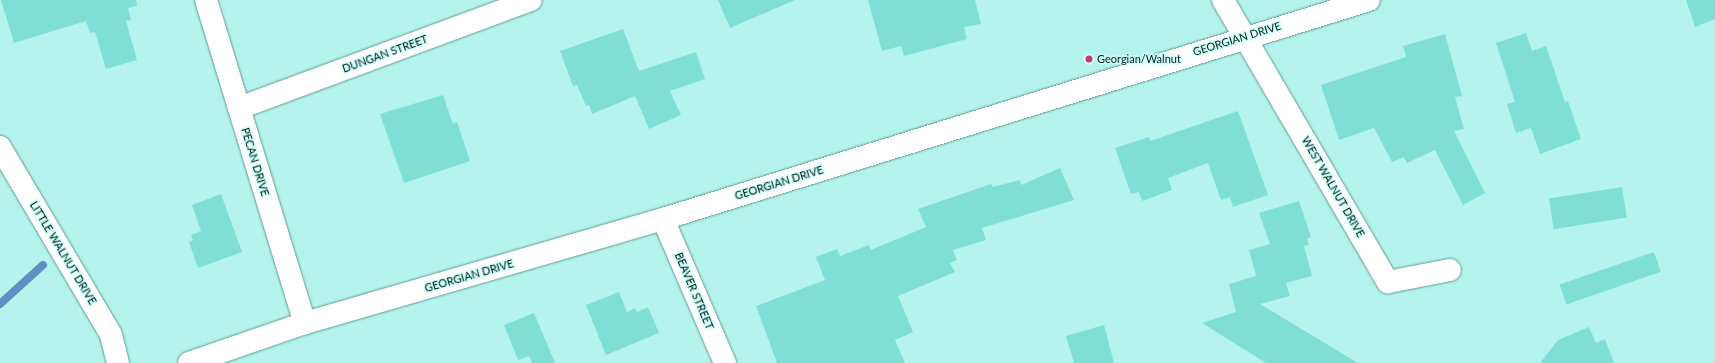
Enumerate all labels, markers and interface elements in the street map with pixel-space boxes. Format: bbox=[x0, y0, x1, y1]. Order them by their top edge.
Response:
street label: GEORGIAN DRIVE bbox=[1191, 19, 1283, 59]
street label: DUNGAN STREET bbox=[340, 32, 430, 76]
place label: Georgian/Walnut bbox=[1097, 52, 1181, 66]
marker: Georgian/Walnut bbox=[1084, 54, 1094, 64]
street label: PECAN DRIVE bbox=[238, 126, 272, 198]
street label: WEST WALNUT DRIVE bbox=[1299, 134, 1367, 240]
street label: GEORGIAN DRIVE bbox=[733, 163, 825, 203]
street label: LITTLE WALNUT DRIVE bbox=[27, 199, 99, 307]
street label: BEAVER STREET bbox=[672, 251, 716, 331]
street label: GEORGIAN DRIVE bbox=[423, 257, 515, 295]

